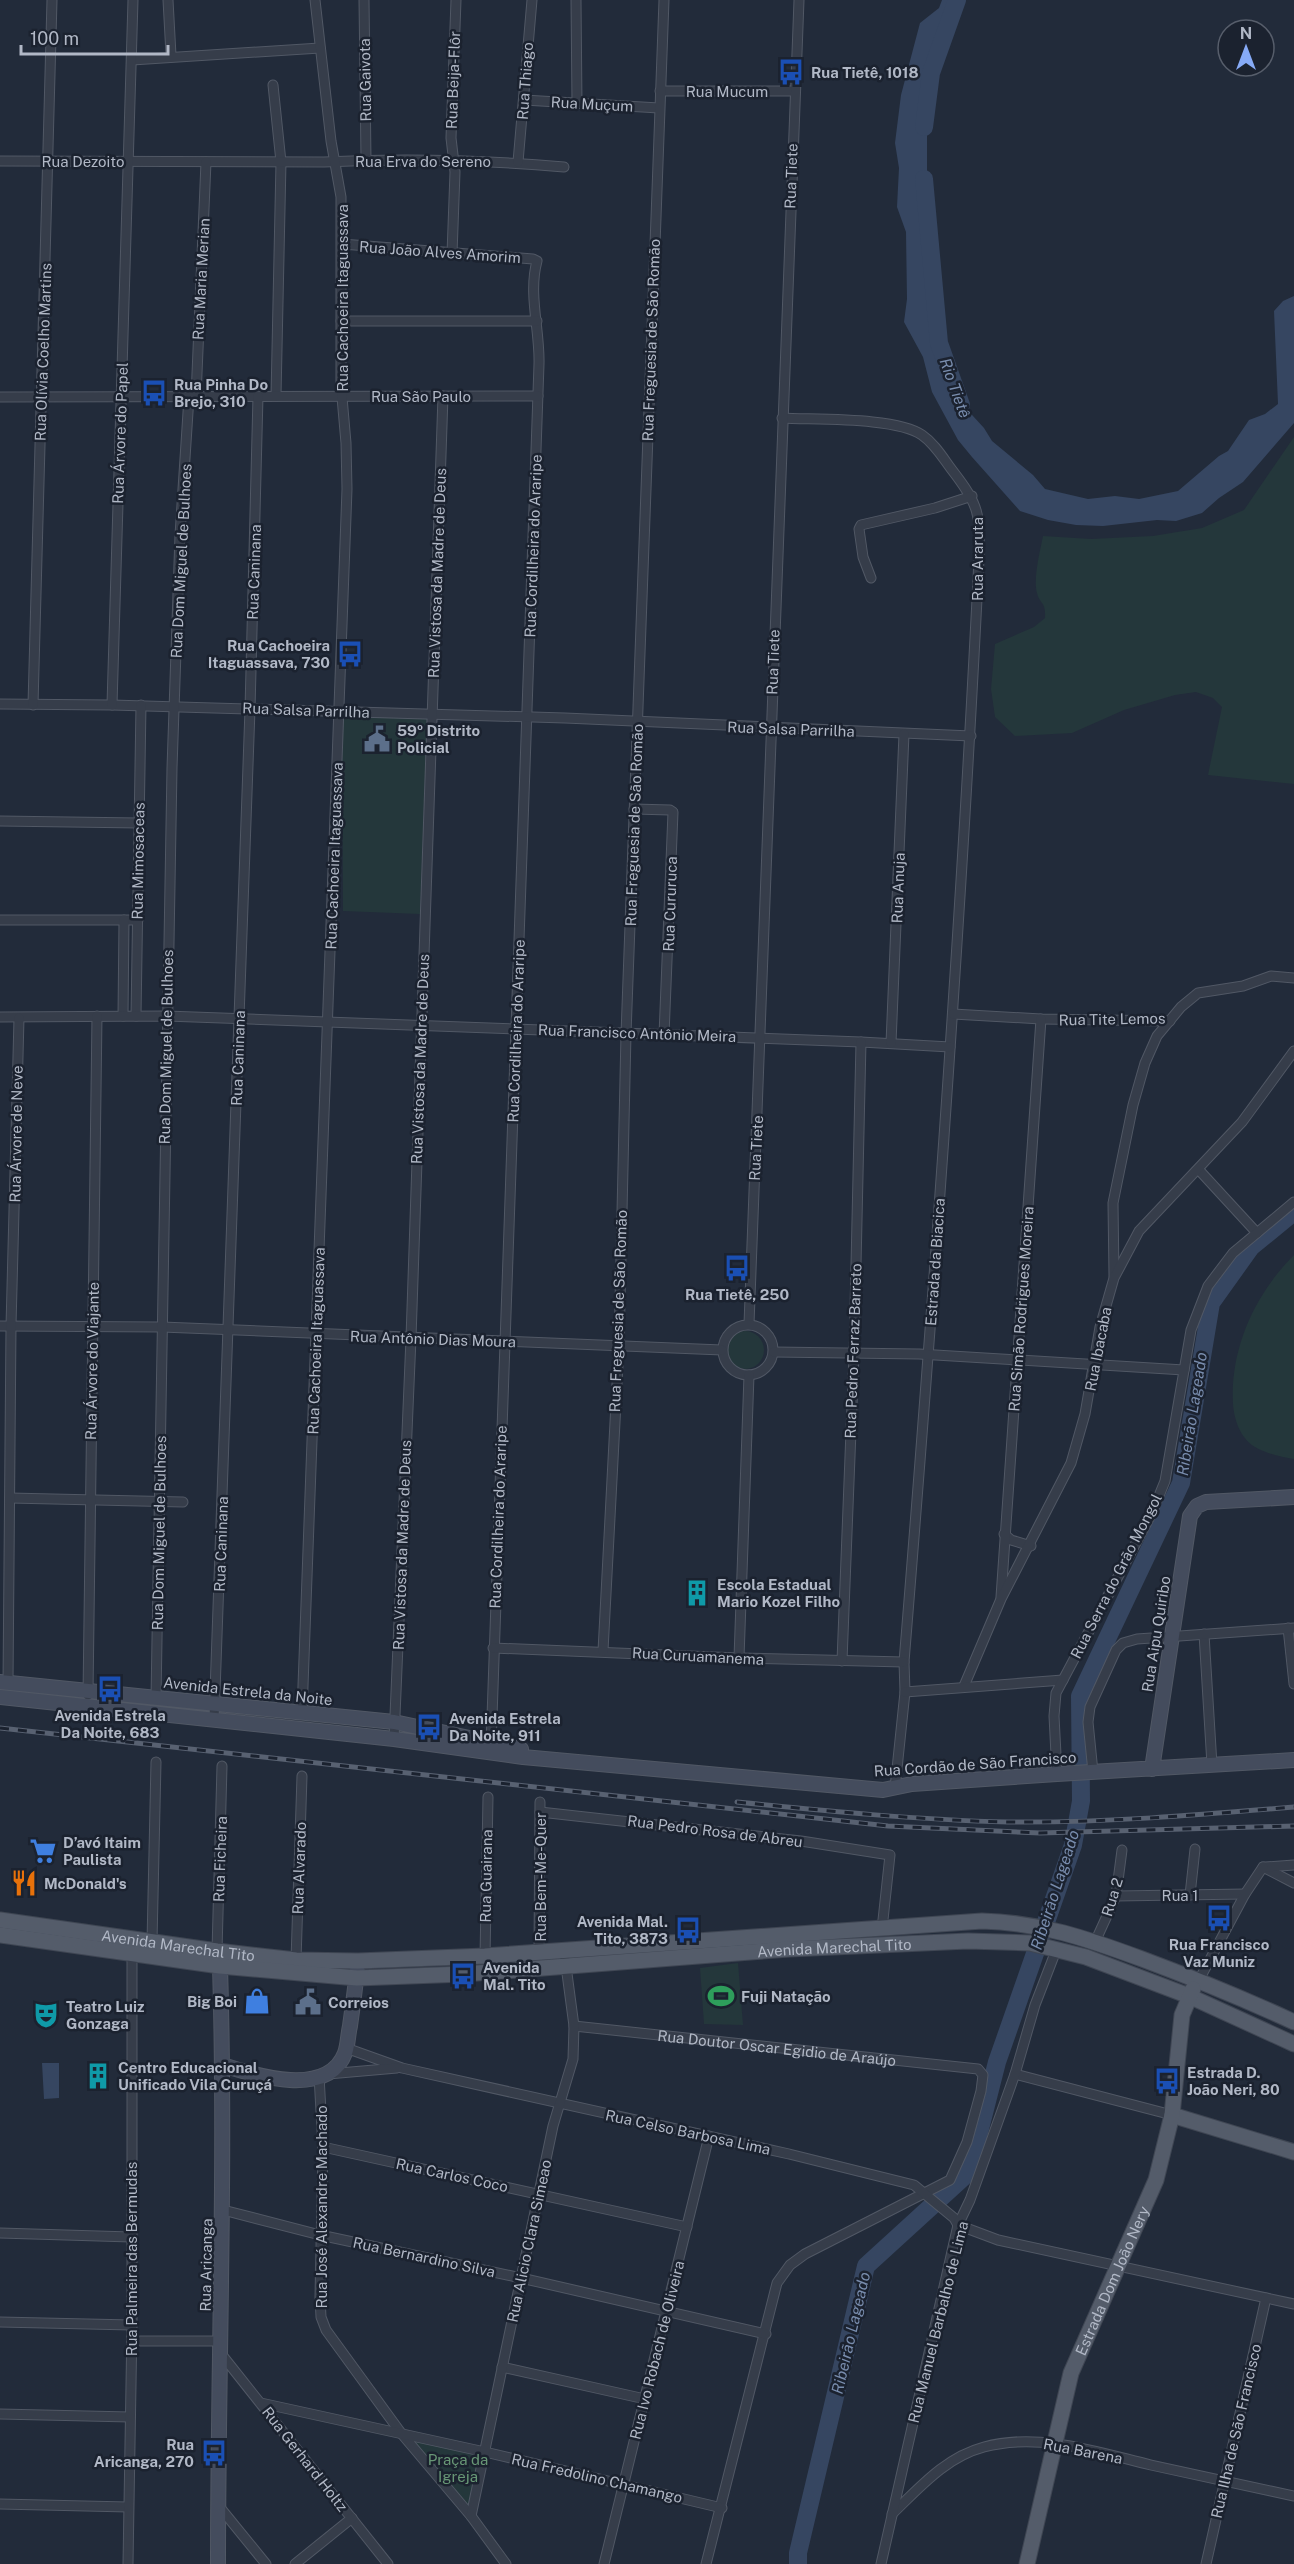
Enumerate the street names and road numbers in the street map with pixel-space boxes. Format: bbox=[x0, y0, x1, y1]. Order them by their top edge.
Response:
street label: Rua Beija-Flôr bbox=[443, 30, 463, 129]
street label: Rua Gaivota bbox=[356, 38, 374, 122]
street label: Rua Thiago bbox=[514, 42, 536, 120]
street label: Rua Mucum bbox=[686, 83, 768, 100]
street label: Rua Muçum bbox=[550, 93, 634, 115]
street label: Rua Tiete bbox=[781, 143, 801, 209]
street label: Rua Dezoito bbox=[42, 153, 124, 170]
street label: Rua Erva do Sereno bbox=[355, 153, 491, 170]
street label: Rua Cachoeira Itaguassava bbox=[334, 204, 351, 392]
street label: Rua Maria Merian bbox=[189, 218, 213, 340]
street label: Rua João Alves Amorim bbox=[359, 238, 521, 266]
street label: Rua Freguesia de São Romão bbox=[639, 239, 663, 441]
street label: Rua Olívia Coelho Martins bbox=[31, 263, 55, 441]
street label: Rua Árvore do Papel bbox=[109, 362, 131, 504]
street label: Rua São Paulo bbox=[371, 388, 471, 405]
street label: Rua Cordilheira do Araripe bbox=[521, 454, 545, 638]
street label: Rua Dom Miguel de Bulhoes bbox=[167, 463, 195, 659]
street label: Rua Vistosa da Madre de Deus bbox=[425, 468, 449, 678]
street label: Rua Araruta bbox=[969, 517, 986, 601]
street label: Rua Caninana bbox=[244, 524, 264, 620]
street label: Rua Tiete bbox=[763, 629, 783, 695]
street label: Rua Salsa Parrilha bbox=[242, 699, 370, 721]
street label: Rua Salsa Parrilha bbox=[727, 718, 855, 740]
street label: Rua Freguesia de São Romão bbox=[622, 724, 646, 926]
street label: Rua Cachoeira Itaguassava bbox=[322, 762, 346, 950]
street label: Rua Mimosaceas bbox=[128, 802, 148, 920]
street label: Rua Anuja bbox=[888, 852, 908, 924]
street label: Rua Cururuca bbox=[660, 856, 680, 952]
street label: Rua Cordilheira do Araripe bbox=[504, 939, 528, 1123]
street label: Rua Dom Miguel de Bulhoes bbox=[156, 949, 176, 1145]
street label: Rua Vistosa da Madre de Deus bbox=[408, 954, 432, 1164]
street label: Rua Caninana bbox=[228, 1010, 248, 1106]
street label: Rua Tite Lemos bbox=[1058, 1010, 1166, 1028]
street label: Rua Francisco Antônio Meira bbox=[538, 1021, 736, 1045]
street label: Rua Árvore de Neve bbox=[6, 1065, 26, 1203]
street label: Rua Tiete bbox=[746, 1115, 766, 1181]
street label: Estrada da Biacica bbox=[922, 1198, 948, 1326]
street label: Rua Simão Rodrigues Moreira bbox=[1005, 1206, 1037, 1412]
street label: Rua Freguesia de São Romão bbox=[606, 1210, 630, 1412]
street label: Rua Cachoeira Itaguassava bbox=[304, 1247, 328, 1435]
street label: Rua Pedro Ferraz Barreto bbox=[841, 1263, 865, 1439]
street label: Rua Árvore do Viajante bbox=[82, 1282, 102, 1440]
street label: Rua Ibacaba bbox=[1081, 1305, 1115, 1393]
street label: Rua Antônio Dias Moura bbox=[350, 1328, 516, 1350]
street label: Rua Cordilheira do Araripe bbox=[486, 1425, 510, 1609]
street label: Rua Dom Miguel de Bulhoes bbox=[149, 1435, 169, 1631]
street label: Rua Vistosa da Madre de Deus bbox=[390, 1440, 414, 1650]
street label: Rua Serra do Grão Mongol bbox=[1067, 1491, 1165, 1661]
street label: Rua Caninana bbox=[211, 1496, 231, 1592]
street label: Rua Aipu Quiribo bbox=[1138, 1575, 1174, 1693]
street label: Rua Curuamanema bbox=[631, 1644, 765, 1668]
street label: Avenida Estrela da Noite bbox=[162, 1674, 334, 1708]
street label: Rua Cordão de São Francisco bbox=[873, 1748, 1077, 1780]
street label: Rua Bem-Me-Quer bbox=[532, 1812, 549, 1942]
street label: Rua Pedro Rosa de Abreu bbox=[626, 1812, 804, 1850]
street label: Rua Ficheira bbox=[210, 1816, 230, 1902]
street label: Rua Alvarado bbox=[289, 1821, 309, 1915]
street label: Rua Guairana bbox=[477, 1829, 495, 1923]
street label: Rua 2 bbox=[1098, 1876, 1126, 1918]
street label: Rua 1 bbox=[1162, 1887, 1198, 1904]
street label: Avenida Marechal Tito bbox=[100, 1926, 256, 1964]
street label: Avenida Marechal Tito bbox=[756, 1935, 912, 1960]
street label: Rua Doutor Oscar Egidio de Araújo bbox=[657, 2026, 897, 2069]
street label: Rua José Alexandre Machado bbox=[313, 2105, 330, 2309]
street label: Rua Celso Barbosa Lima bbox=[604, 2106, 772, 2158]
street label: Rua Carlos Coco bbox=[394, 2155, 510, 2195]
street label: Rua Alicio Clara Simeao bbox=[503, 2158, 555, 2324]
street label: Rua Palmeira das Bermudas bbox=[123, 2162, 140, 2356]
street label: Estrada Dom João Nery bbox=[1071, 2203, 1152, 2358]
street label: Rua Aricanga bbox=[197, 2218, 215, 2312]
street label: Rua Manuel Barbalho de Lima bbox=[905, 2219, 971, 2425]
street label: Rua Bernardino Silva bbox=[351, 2234, 497, 2280]
street label: Rua Ivo Robach de Oliveira bbox=[627, 2259, 687, 2441]
street label: Rua Ilha de São Francisco bbox=[1208, 2342, 1264, 2520]
street label: Rua Gerhard Holtz bbox=[259, 2403, 351, 2515]
street label: Rua Barena bbox=[1042, 2435, 1124, 2467]
street label: Rua Fredolino Chamango bbox=[510, 2450, 684, 2506]

